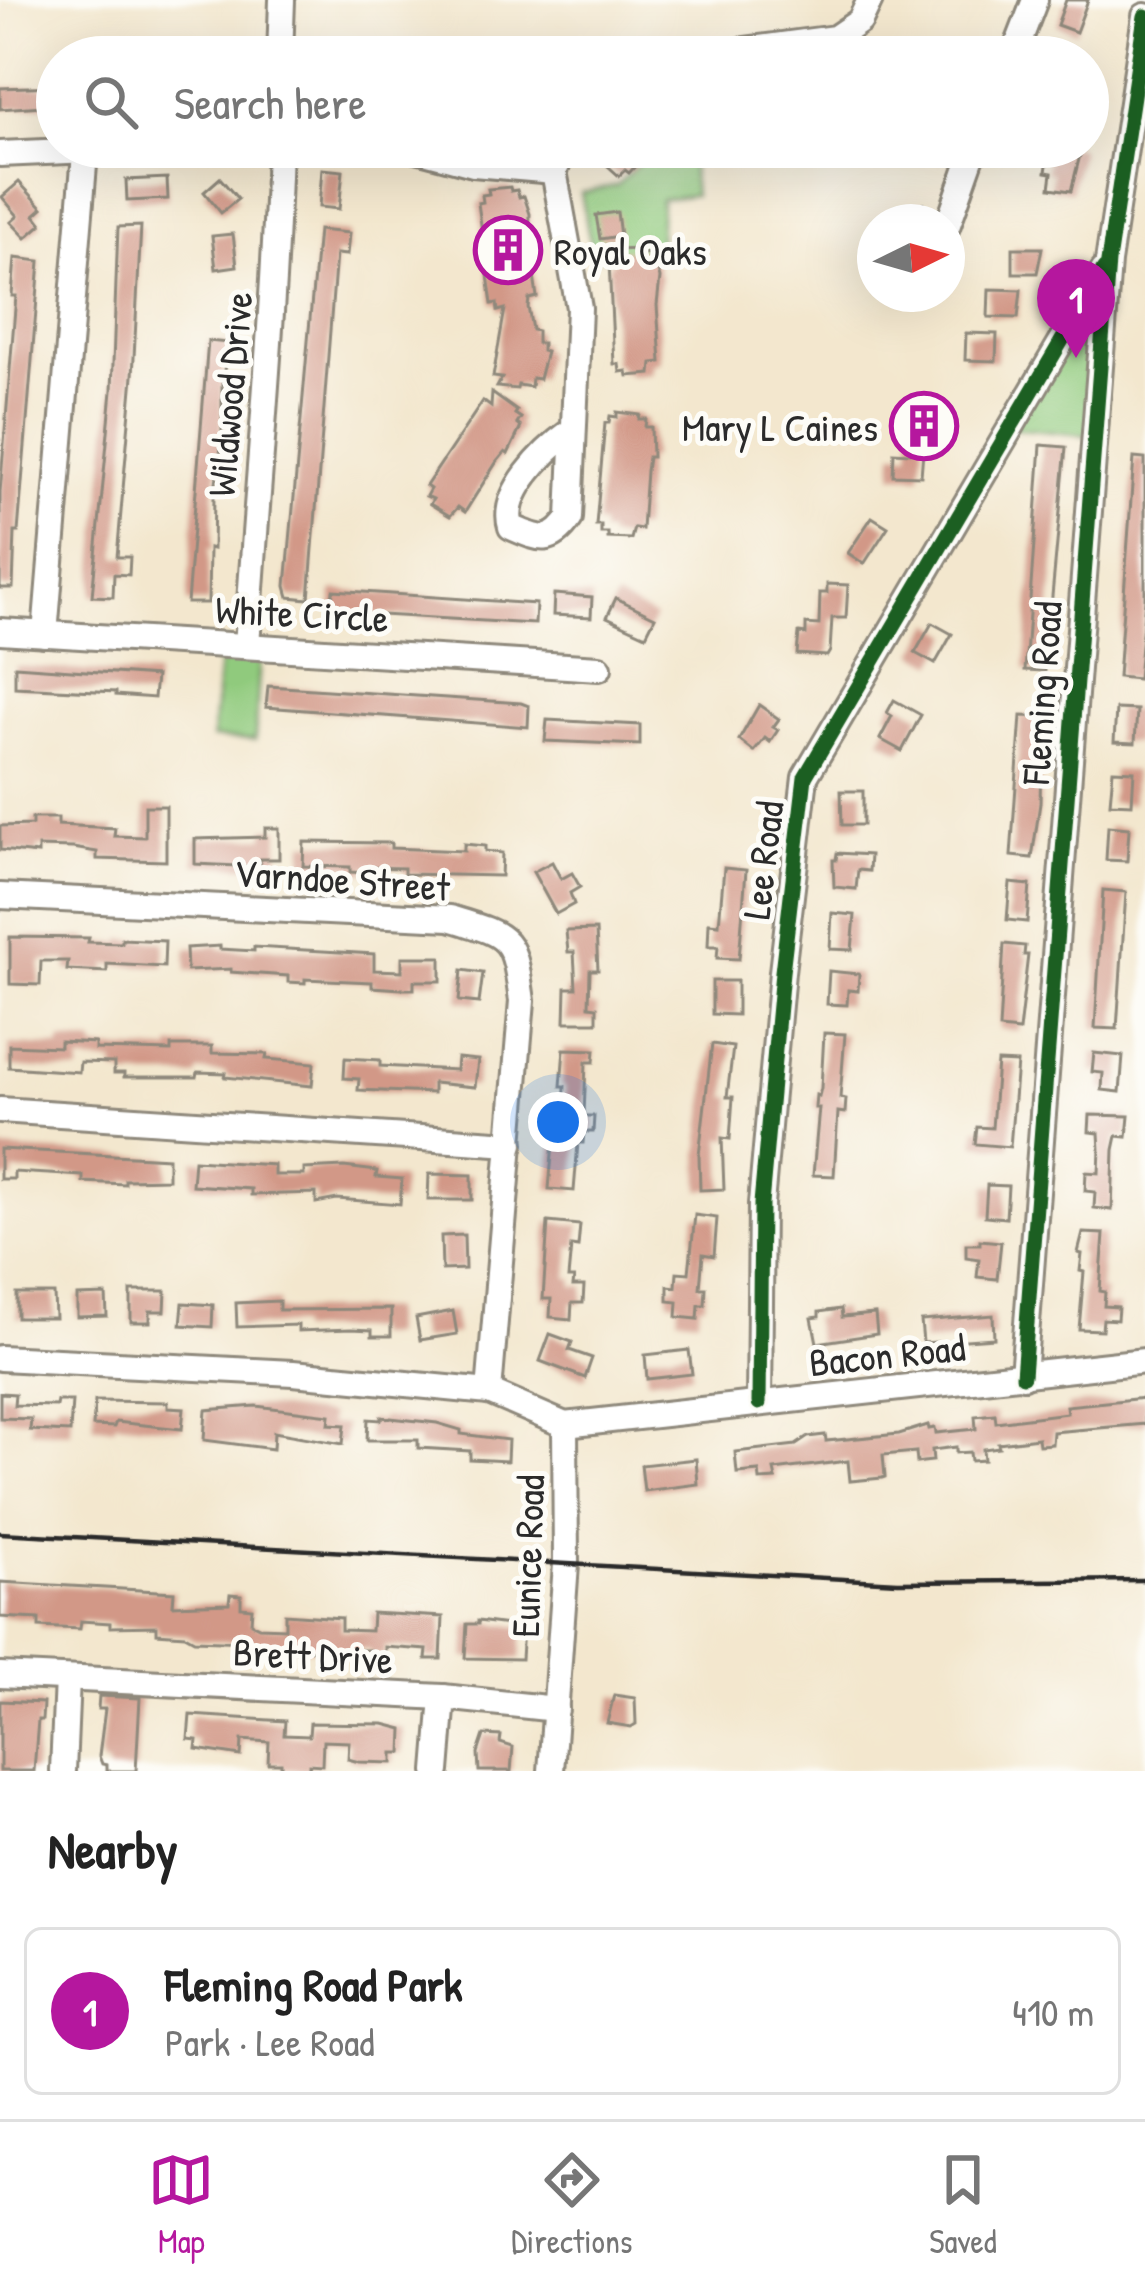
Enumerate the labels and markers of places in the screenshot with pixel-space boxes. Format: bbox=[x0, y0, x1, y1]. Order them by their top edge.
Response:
building icon: Royal Oaks bbox=[473, 215, 543, 285]
place label: Royal Oaks bbox=[554, 224, 707, 277]
pin: 1 bbox=[1037, 259, 1115, 358]
building icon: Mary L Caines bbox=[889, 391, 959, 461]
place label: Mary L Caines bbox=[682, 400, 878, 453]

